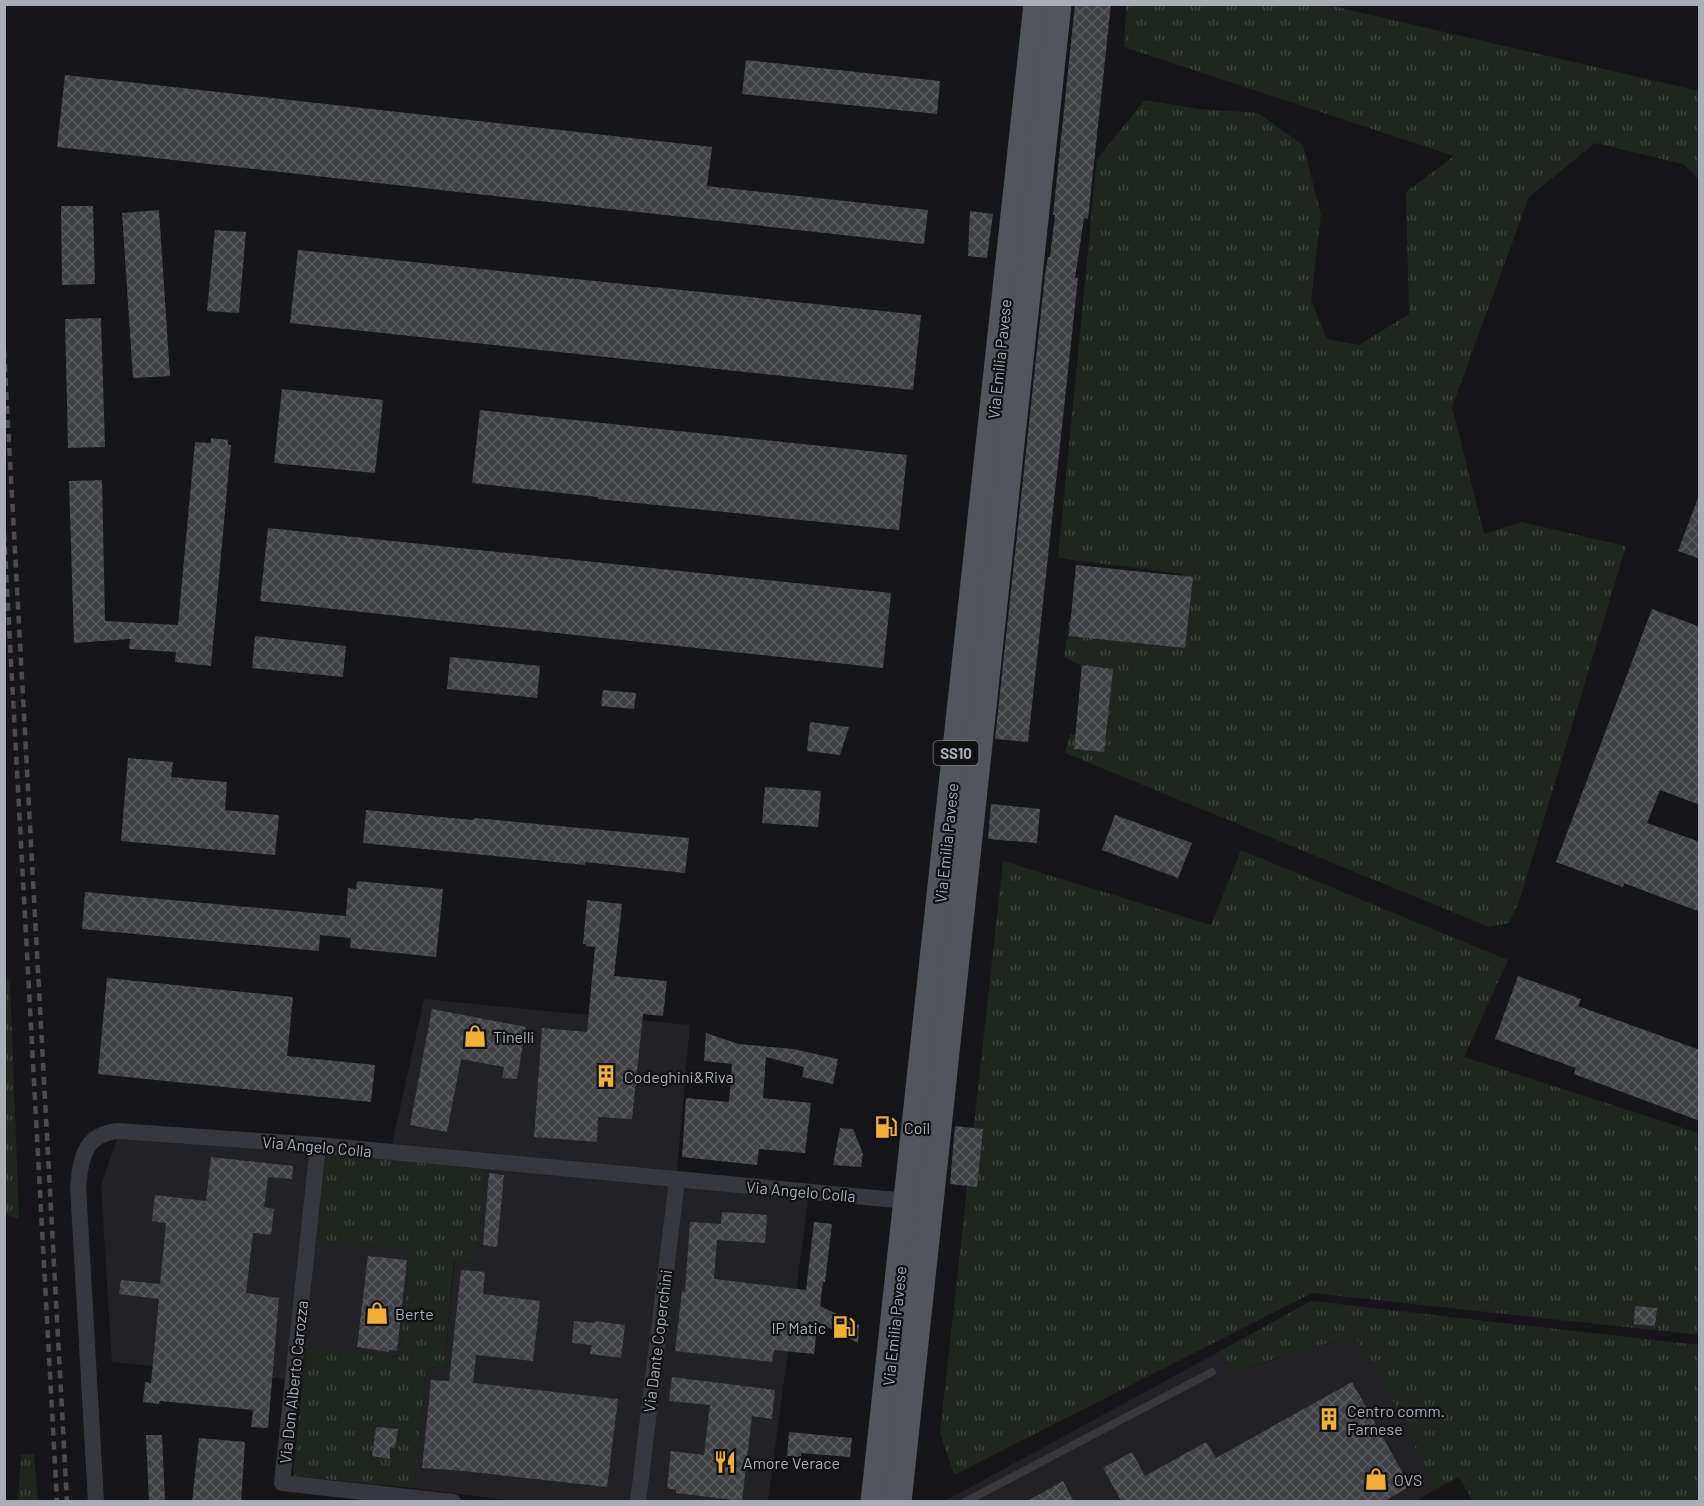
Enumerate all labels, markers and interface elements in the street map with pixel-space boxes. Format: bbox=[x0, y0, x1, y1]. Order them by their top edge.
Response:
street label: Via Emilia Pavese bbox=[983, 298, 1015, 420]
road number: SS10 bbox=[934, 741, 978, 765]
street label: Via Emilia Pavese bbox=[930, 782, 962, 904]
shop icon: Tinelli bbox=[462, 1023, 488, 1049]
place label: Tinelli bbox=[493, 1027, 534, 1046]
building icon: Codeghini&Riva bbox=[593, 1063, 619, 1089]
place label: Codeghini&Riva bbox=[624, 1067, 734, 1086]
fuel station icon: Coil bbox=[873, 1114, 899, 1140]
place label: Coil bbox=[904, 1118, 930, 1137]
street label: Via Angelo Colla bbox=[261, 1132, 373, 1160]
street label: Via Angelo Colla bbox=[745, 1177, 857, 1205]
street label: Via Emilia Pavese bbox=[878, 1265, 910, 1387]
street label: Via Dante Coperchini bbox=[639, 1268, 675, 1414]
street label: Via Don Alberto Carozza bbox=[275, 1299, 311, 1465]
shop icon: Berte bbox=[364, 1300, 390, 1326]
place label: Berte bbox=[395, 1304, 434, 1323]
fuel station icon: IP Matic bbox=[831, 1314, 857, 1340]
place label: IP Matic bbox=[771, 1318, 826, 1337]
place label: Centro comm. Farnese bbox=[1347, 1401, 1445, 1438]
building icon: Centro comm. Farnese bbox=[1316, 1406, 1342, 1432]
restaurant icon: Amore Verace bbox=[712, 1449, 738, 1475]
place label: Amore Verace bbox=[743, 1453, 840, 1472]
shop icon: OVS bbox=[1363, 1466, 1389, 1492]
place label: OVS bbox=[1394, 1470, 1422, 1489]

